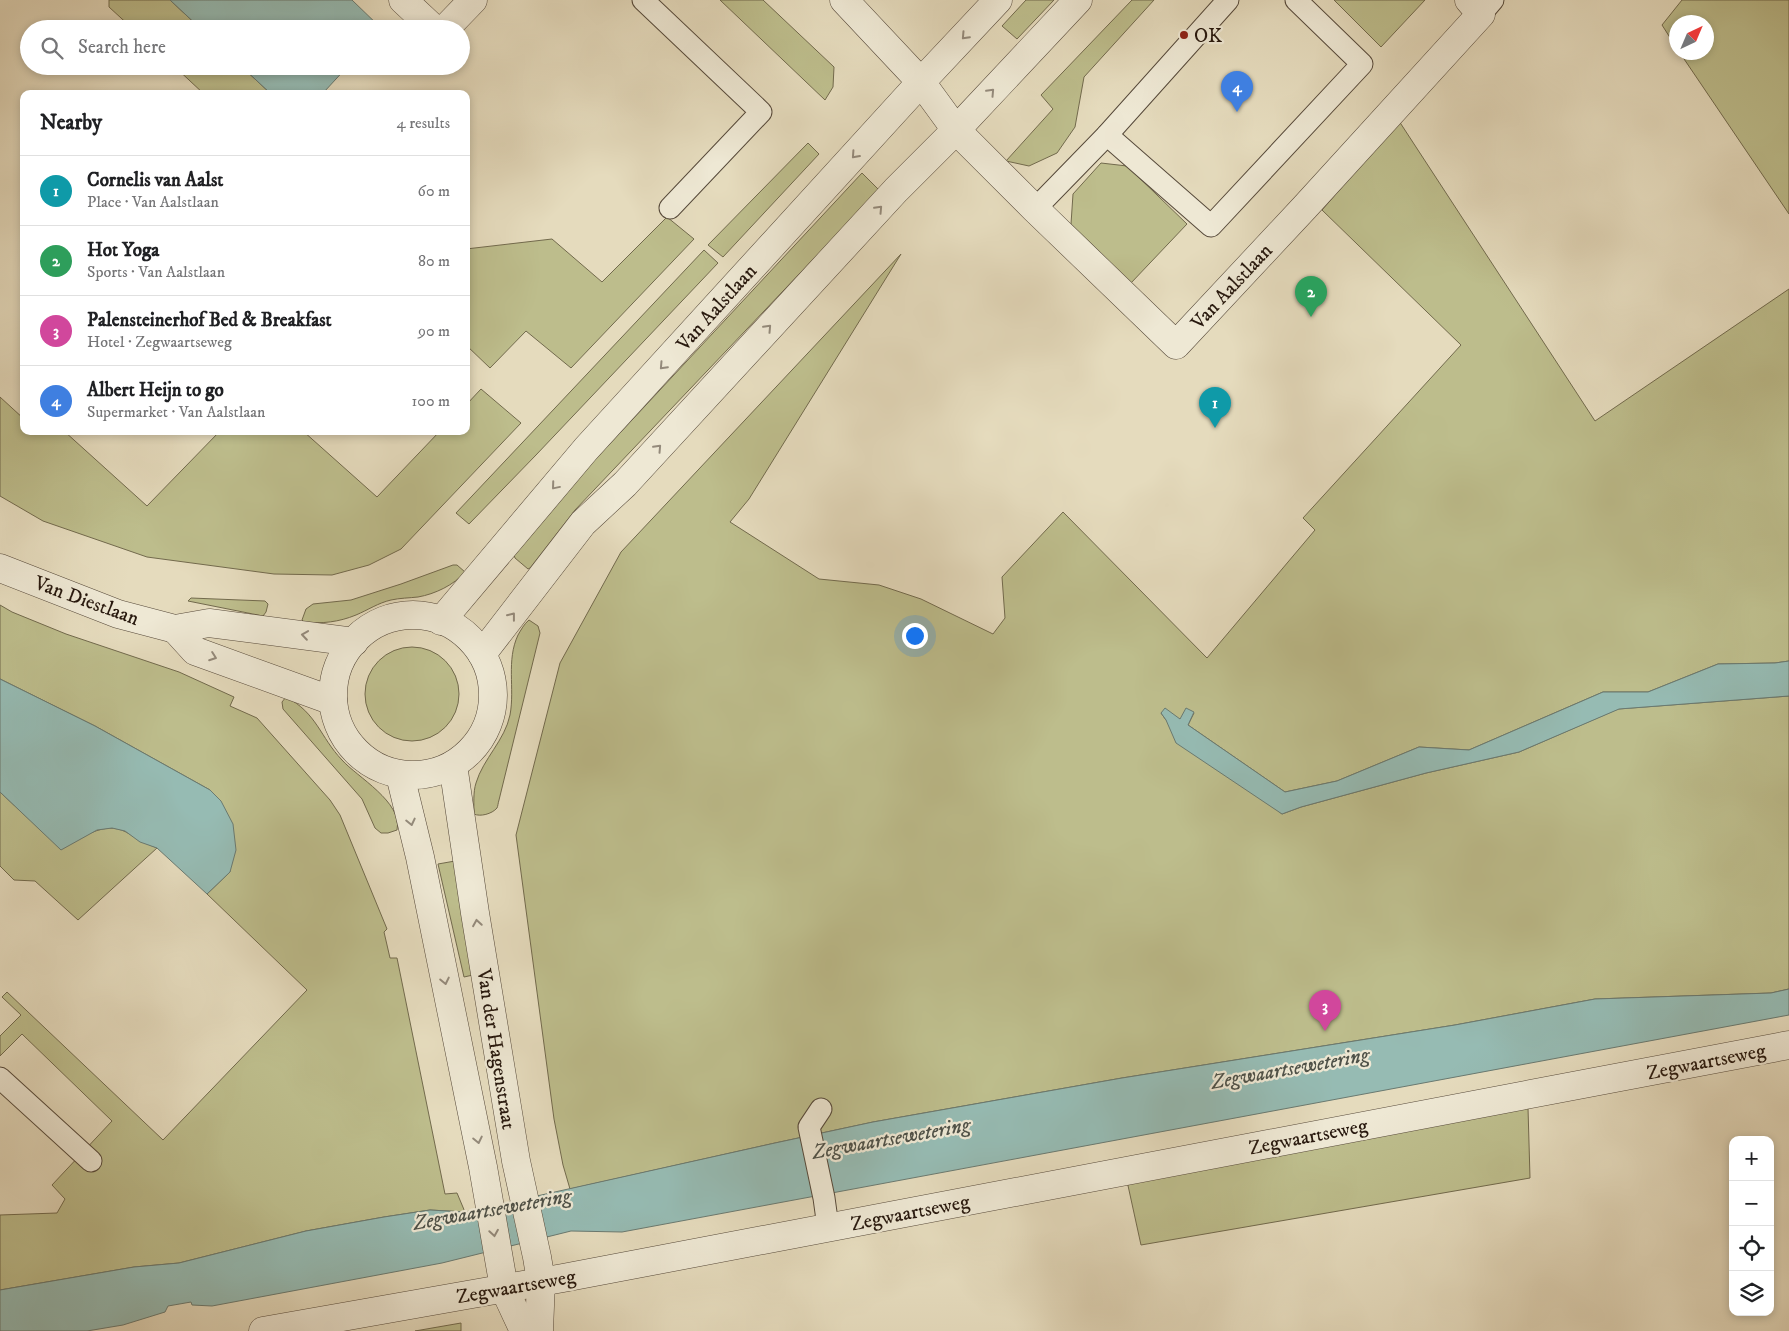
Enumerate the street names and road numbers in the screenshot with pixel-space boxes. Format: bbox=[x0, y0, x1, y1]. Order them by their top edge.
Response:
street label: Van Aalstlaan bbox=[1185, 238, 1279, 336]
street label: Van Aalstlaan bbox=[671, 259, 763, 357]
street label: Van Diestlaan bbox=[30, 571, 143, 632]
street label: Van der Hagenstraat bbox=[470, 966, 521, 1131]
street label: Zegwaartseweg bbox=[1645, 1039, 1768, 1086]
street label: Zegwaartseweg bbox=[1247, 1114, 1370, 1161]
street label: Zegwaartseweg bbox=[849, 1190, 972, 1237]
street label: Zegwaartseweg bbox=[455, 1265, 578, 1310]

